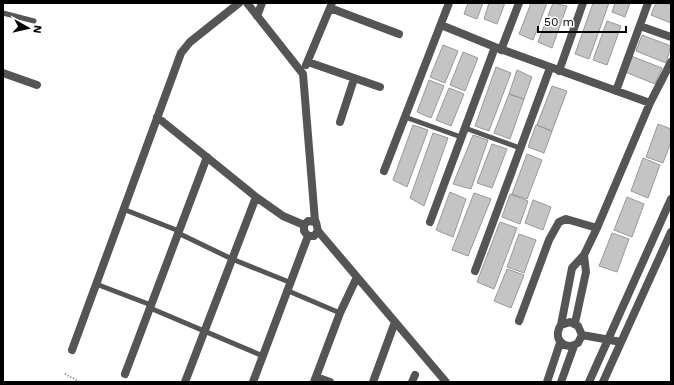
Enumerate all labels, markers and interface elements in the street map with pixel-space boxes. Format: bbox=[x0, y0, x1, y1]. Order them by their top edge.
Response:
north arrow bbox=[8, 8, 48, 48]
scale bar bbox=[538, 8, 626, 34]
text: 50 m bbox=[544, 15, 574, 29]
text: N bbox=[30, 24, 44, 34]

